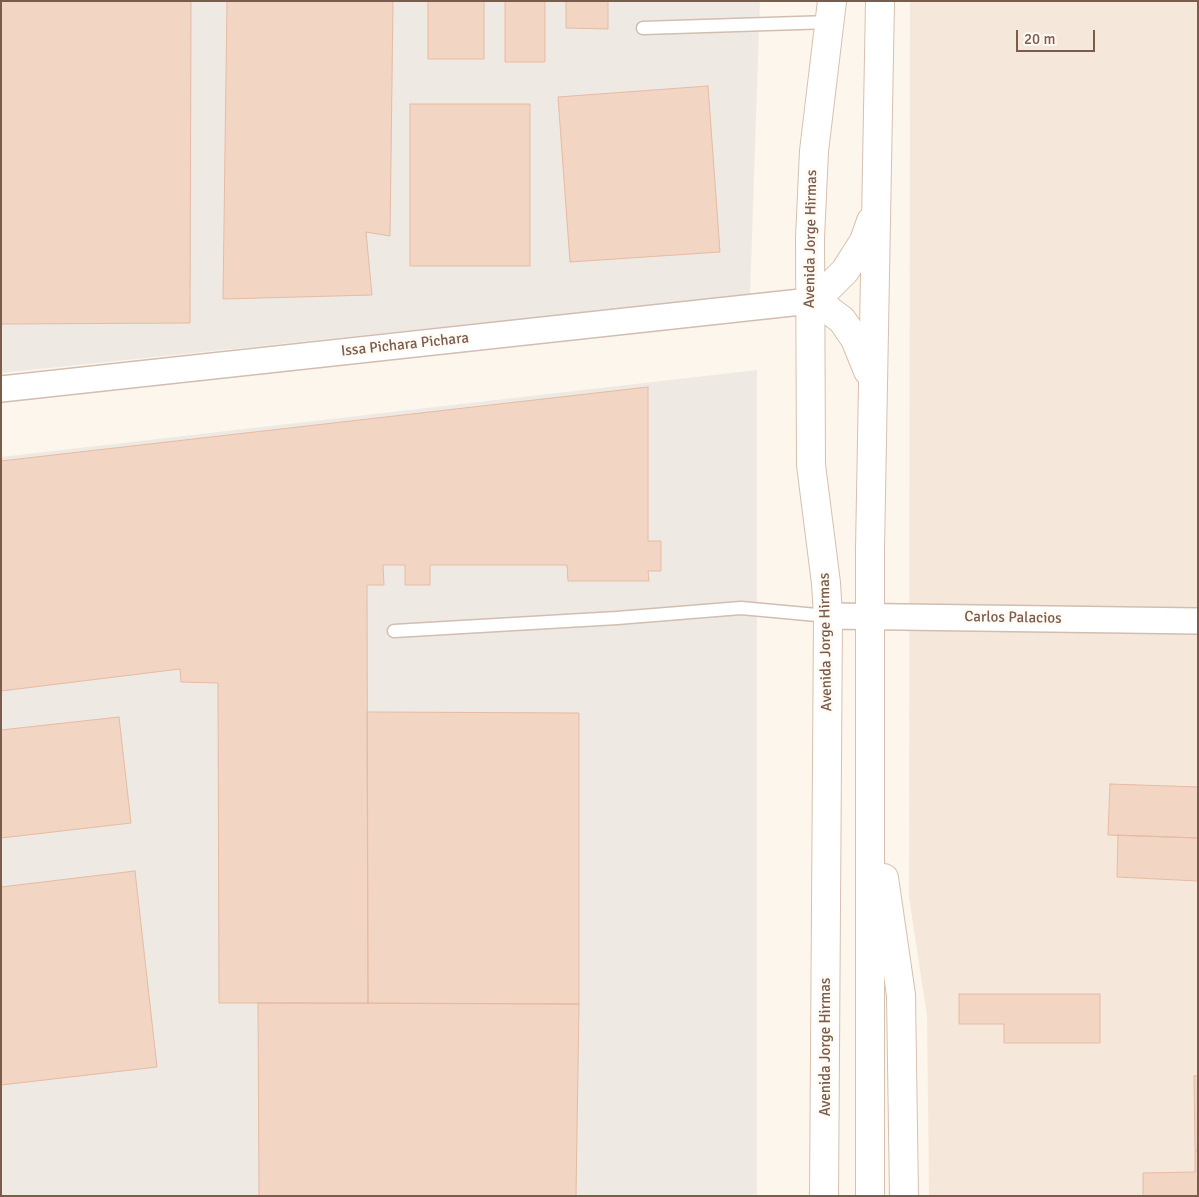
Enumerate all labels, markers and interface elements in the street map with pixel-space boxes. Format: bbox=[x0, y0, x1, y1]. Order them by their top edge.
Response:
scale bar bbox=[1019, 20, 1098, 52]
text: 20 m bbox=[1024, 30, 1055, 48]
street label: Avenida Jorge Hirmas bbox=[801, 170, 821, 308]
street label: Issa Pichara Pichara bbox=[340, 329, 470, 361]
street label: Avenida Jorge Hirmas bbox=[816, 573, 836, 711]
street label: Carlos Palacios bbox=[964, 608, 1062, 628]
street label: Avenida Jorge Hirmas bbox=[817, 978, 835, 1116]

